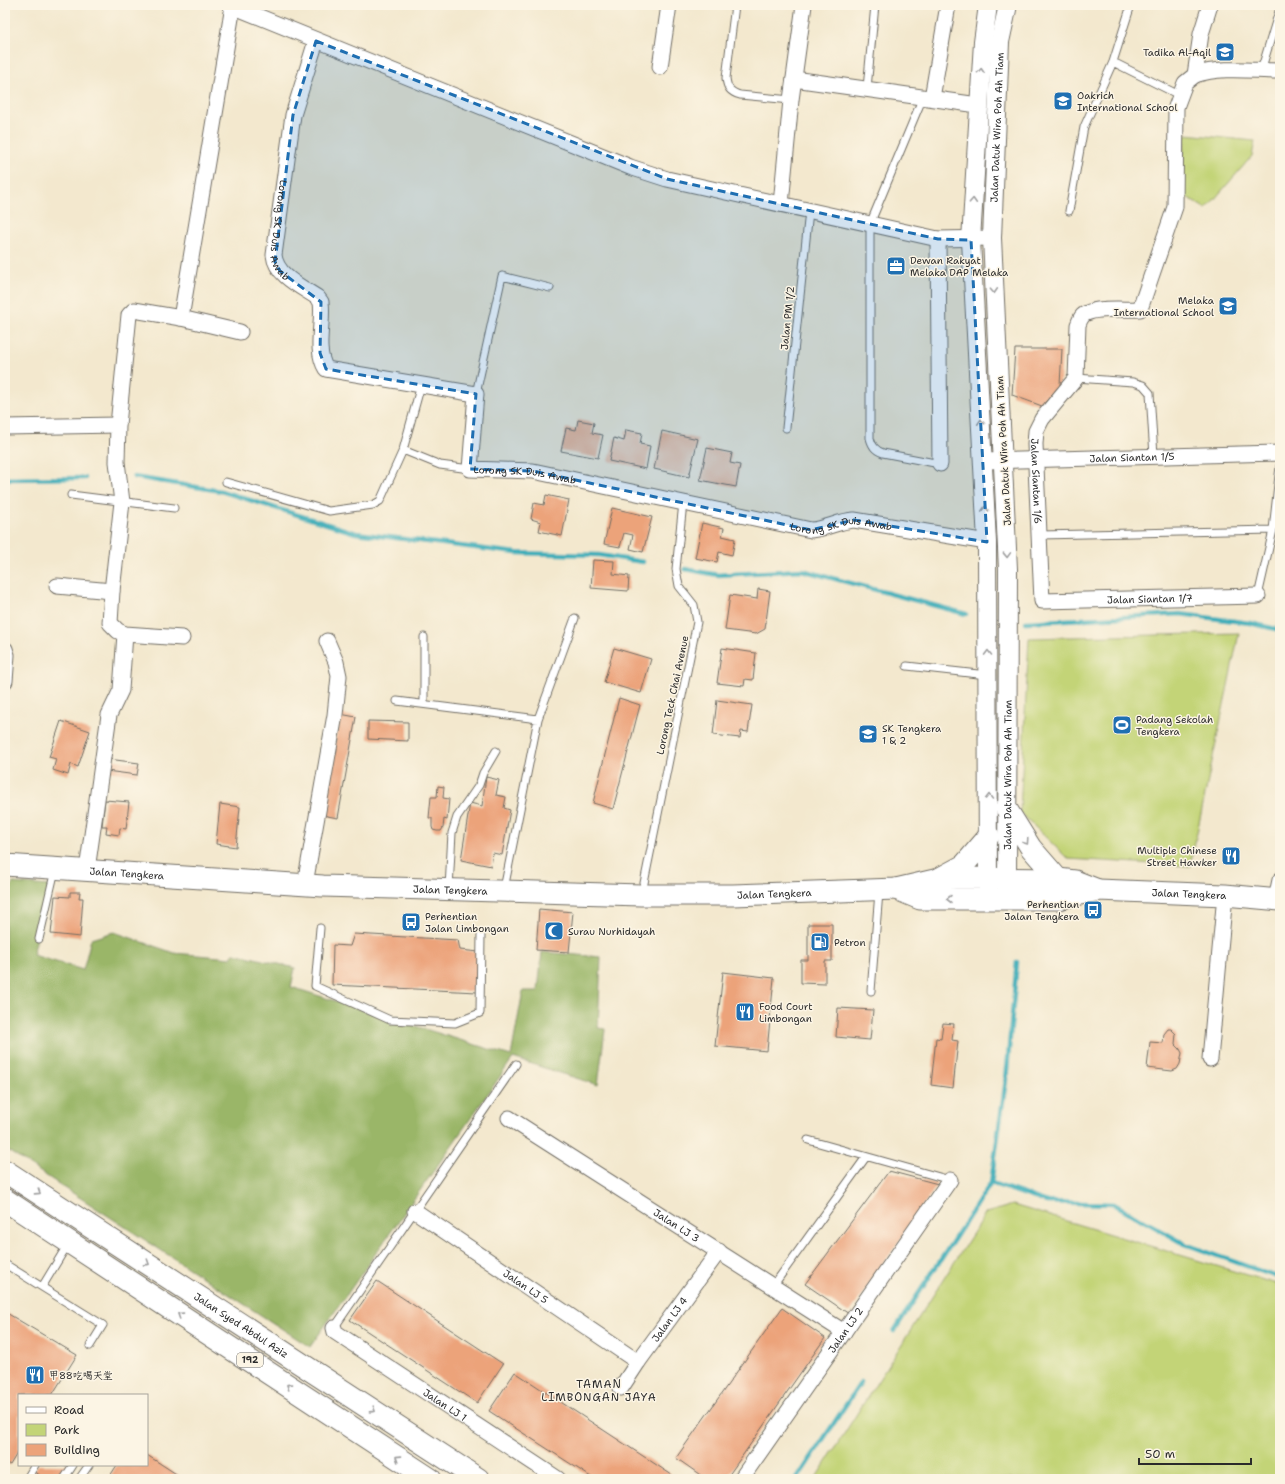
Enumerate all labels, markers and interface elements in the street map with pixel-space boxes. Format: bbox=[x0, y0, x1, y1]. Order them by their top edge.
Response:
school or university icon: Tadika Al-Aqil bbox=[1214, 41, 1236, 63]
place label: Tadika Al-Aqil bbox=[1143, 46, 1211, 59]
street label: Jalan Datuk Wira Poh Ah Tiam bbox=[987, 52, 1007, 203]
one-way arrow bbox=[976, 68, 985, 74]
place label: Oakrich International School bbox=[1077, 89, 1177, 114]
school or university icon: Oakrich International School bbox=[1052, 90, 1074, 112]
street label: Lorong SK Duis Awab bbox=[267, 179, 292, 284]
one-way arrow bbox=[969, 198, 978, 204]
place label: Dewan Rakyat Melaka DAP Melaka bbox=[910, 254, 1009, 279]
office icon: Dewan Rakyat Melaka DAP Melaka bbox=[885, 255, 907, 277]
street label: Jalan PM 1/2 bbox=[778, 286, 797, 351]
one-way arrow bbox=[990, 288, 999, 294]
place label: Melaka International School bbox=[1114, 294, 1215, 319]
school or university icon: Melaka International School bbox=[1217, 295, 1239, 317]
street label: Jalan Datuk Wira Poh Ah Tiam bbox=[993, 375, 1014, 526]
one-way arrow bbox=[977, 419, 986, 425]
street label: Jalan Siantan 1/6 bbox=[1028, 438, 1045, 524]
street label: Jalan Siantan 1/5 bbox=[1089, 450, 1175, 465]
street label: Lorong SK Duis Awab bbox=[473, 463, 577, 487]
one-way arrow bbox=[981, 506, 990, 512]
street label: Lorong SK Duis Awab bbox=[789, 514, 893, 537]
one-way arrow bbox=[1003, 552, 1012, 558]
street label: Jalan Siantan 1/7 bbox=[1107, 592, 1193, 606]
street label: Lorong Teck Chai Avenue bbox=[654, 634, 692, 756]
one-way arrow bbox=[984, 650, 992, 656]
street label: Jalan Datuk Wira Poh Ah Tiam bbox=[1001, 700, 1015, 850]
place label: Padang Sekolah Tengkera bbox=[1136, 713, 1213, 738]
sports icon: Padang Sekolah Tengkera bbox=[1111, 714, 1133, 736]
place label: SK Tengkera 1 & 2 bbox=[882, 722, 942, 747]
school or university icon: SK Tengkera 1 & 2 bbox=[857, 723, 879, 745]
one-way arrow bbox=[985, 794, 993, 800]
one-way arrow bbox=[1021, 838, 1029, 845]
place label: Multiple Chinese Street Hawker bbox=[1137, 844, 1217, 869]
restaurant icon: Multiple Chinese Street Hawker bbox=[1220, 845, 1242, 867]
street label: Jalan Tengkera bbox=[89, 865, 165, 883]
street label: Jalan Tengkera bbox=[413, 883, 489, 898]
street label: Jalan Tengkera bbox=[737, 886, 813, 902]
street label: Jalan Tengkera bbox=[1151, 886, 1227, 902]
one-way arrow bbox=[946, 895, 952, 903]
place label: Perhentian Jalan Tengkera bbox=[1004, 898, 1080, 923]
bus stop icon: Perhentian Jalan Tengkera bbox=[1082, 899, 1104, 921]
place label: Perhentian Jalan Limbongan bbox=[425, 910, 509, 935]
bus stop icon: Perhentian Jalan Limbongan bbox=[400, 911, 422, 933]
mosque icon: Surau Nurhidayah bbox=[543, 920, 565, 942]
place label: Surau Nurhidayah bbox=[568, 925, 655, 938]
fuel station icon: Petron bbox=[809, 931, 831, 953]
place label: Petron bbox=[834, 936, 866, 949]
place label: Food Court Limbongan bbox=[759, 1000, 813, 1025]
restaurant icon: Food Court Limbongan bbox=[734, 1001, 756, 1023]
one-way arrow bbox=[34, 1187, 41, 1195]
street label: Jalan LJ 3 bbox=[651, 1206, 702, 1245]
one-way arrow bbox=[143, 1258, 150, 1265]
street label: Jalan LJ 5 bbox=[501, 1267, 551, 1306]
street label: Jalan Syed Abdul Aziz bbox=[191, 1290, 291, 1361]
street label: Jalan LJ 4 bbox=[649, 1294, 690, 1345]
street label: Jalan LJ 2 bbox=[825, 1305, 866, 1355]
one-way arrow bbox=[177, 1312, 184, 1320]
road number: 192 bbox=[237, 1353, 263, 1367]
restaurant icon: 甲88吃喝天堂 bbox=[24, 1364, 46, 1386]
place label: 甲88吃喝天堂 bbox=[49, 1369, 113, 1382]
district label: TAMAN LIMBONGAN JAYA bbox=[541, 1377, 657, 1405]
one-way arrow bbox=[286, 1383, 293, 1391]
street label: Jalan LJ 1 bbox=[420, 1386, 469, 1424]
legend bbox=[18, 1394, 148, 1466]
text: Road bbox=[54, 1402, 85, 1418]
one-way arrow bbox=[369, 1405, 376, 1413]
text: Park bbox=[54, 1422, 80, 1438]
scale bar bbox=[1139, 1440, 1251, 1466]
text: Building bbox=[54, 1442, 100, 1458]
text: 50 m bbox=[1145, 1446, 1175, 1462]
one-way arrow bbox=[395, 1455, 402, 1462]

